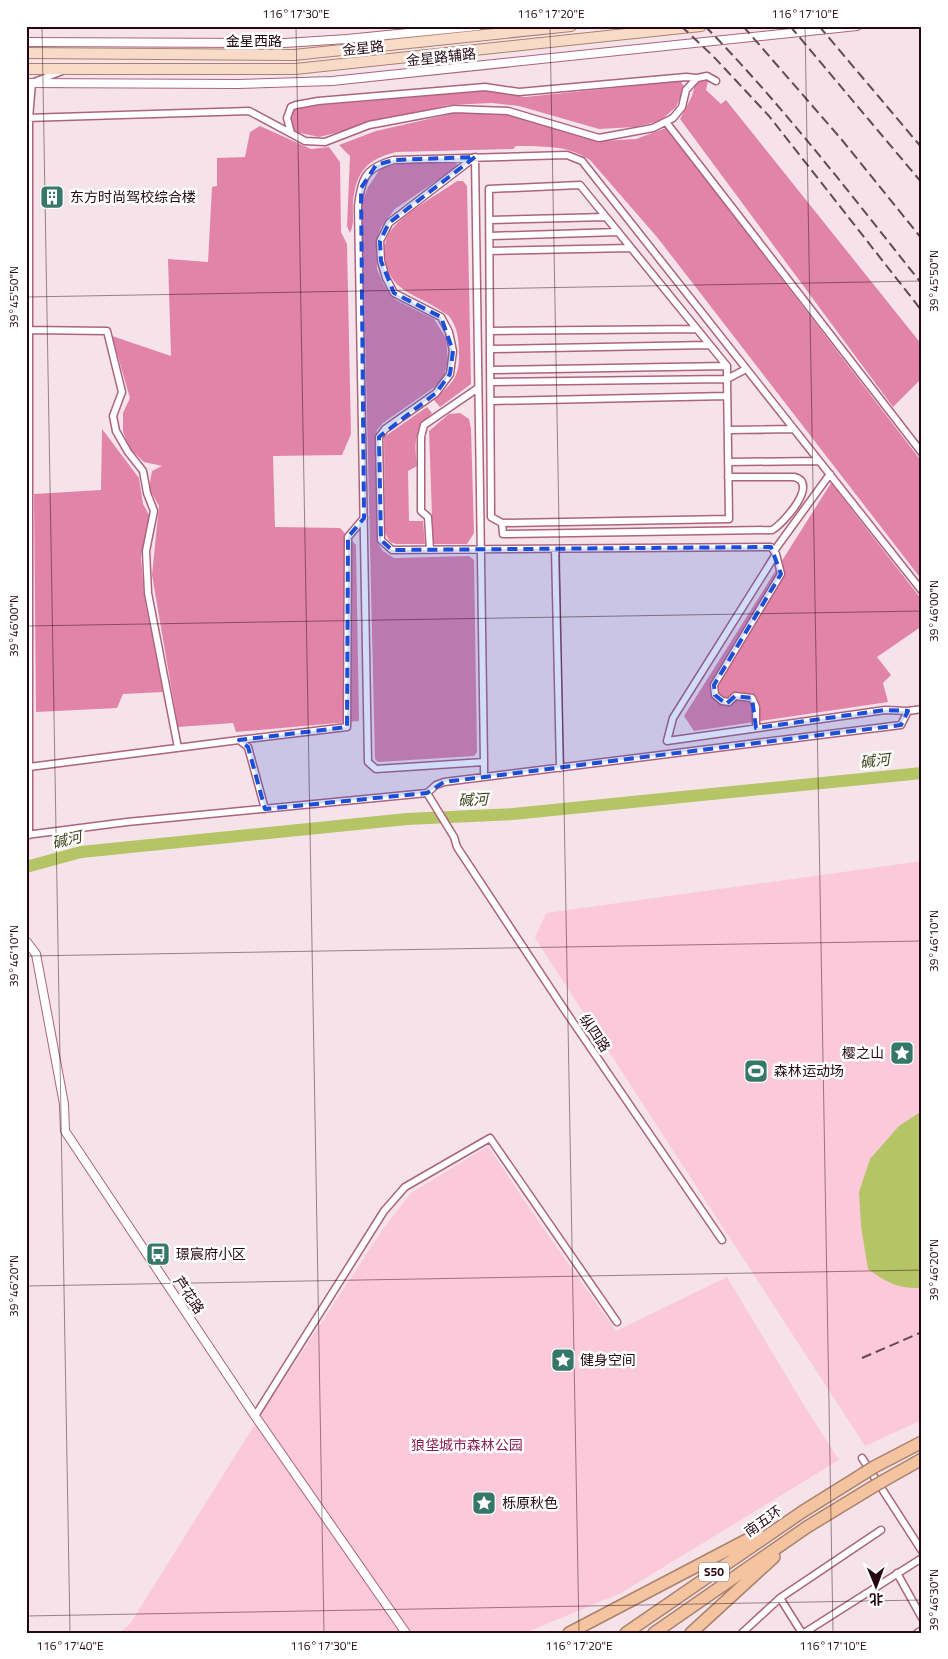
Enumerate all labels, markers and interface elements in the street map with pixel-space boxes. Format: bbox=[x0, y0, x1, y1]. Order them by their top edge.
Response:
text: 116°17'30"E bbox=[262, 4, 330, 23]
text: 116°17'20"E bbox=[517, 4, 585, 23]
text: 116°17'10"E bbox=[771, 4, 839, 23]
street label: 金星西路 bbox=[226, 30, 282, 51]
street label: 金星路 bbox=[341, 35, 385, 60]
street label: 金星路辅路 bbox=[405, 42, 477, 71]
building icon: 东方时尚驾校综合楼 bbox=[39, 184, 65, 210]
place label: 东方时尚驾校综合楼 bbox=[70, 186, 196, 207]
text: 39°45'50"N bbox=[924, 250, 943, 312]
text: 39°45'50"N bbox=[4, 266, 23, 328]
text: 39°46'00"N bbox=[924, 580, 943, 642]
text: 39°46'00"N bbox=[4, 595, 23, 657]
water label: 碱河 bbox=[859, 747, 894, 774]
water label: 碱河 bbox=[458, 787, 491, 812]
water label: 碱河 bbox=[50, 824, 87, 854]
text: 39°46'10"N bbox=[924, 910, 943, 972]
text: 39°46'10"N bbox=[4, 925, 23, 987]
street label: 纵四路 bbox=[575, 1009, 616, 1056]
place icon: 樱之山 bbox=[889, 1040, 915, 1066]
place label: 樱之山 bbox=[842, 1042, 884, 1063]
sports icon: 森林运动场 bbox=[743, 1058, 769, 1084]
place label: 森林运动场 bbox=[774, 1060, 844, 1081]
text: 39°46'20"N bbox=[924, 1239, 943, 1301]
bus stop icon: 璟宸府小区 bbox=[145, 1241, 171, 1267]
place label: 璟宸府小区 bbox=[176, 1243, 246, 1264]
text: 39°46'20"N bbox=[4, 1255, 23, 1317]
street label: 芦花路 bbox=[169, 1271, 210, 1318]
place icon: 健身空间 bbox=[550, 1347, 576, 1373]
place label: 健身空间 bbox=[580, 1349, 636, 1370]
park label: 狼垡城市森林公园 bbox=[411, 1434, 523, 1455]
place icon: 栎原秋色 bbox=[471, 1490, 497, 1516]
place label: 栎原秋色 bbox=[502, 1492, 558, 1513]
street label: 南五环 bbox=[739, 1500, 786, 1541]
road number: S50 bbox=[699, 1562, 729, 1581]
north arrow bbox=[850, 1562, 900, 1612]
text: 39°46'30"N bbox=[924, 1569, 943, 1631]
text: 北 bbox=[869, 1589, 883, 1610]
text: 116°17'40"E bbox=[36, 1636, 104, 1655]
text: 116°17'30"E bbox=[290, 1636, 358, 1655]
text: 116°17'20"E bbox=[545, 1636, 613, 1655]
text: 116°17'10"E bbox=[799, 1636, 867, 1655]

